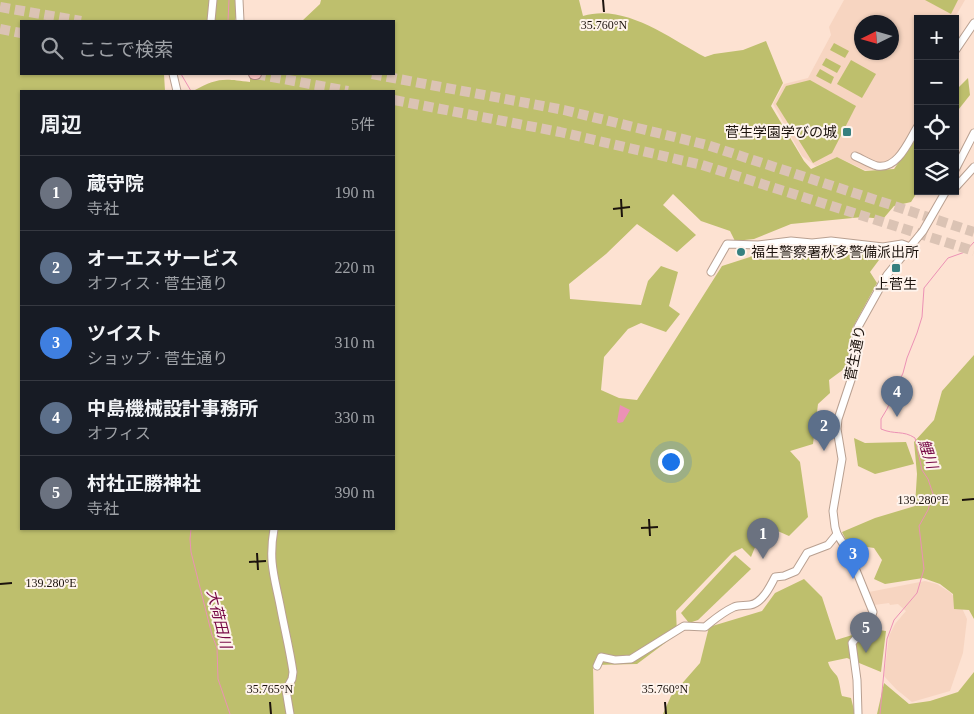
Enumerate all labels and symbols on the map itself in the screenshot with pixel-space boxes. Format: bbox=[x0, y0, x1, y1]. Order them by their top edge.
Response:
north arrow bbox=[854, 15, 899, 60]
text: 35.760°N bbox=[581, 18, 628, 32]
place label: 菅生学園学びの城 bbox=[725, 125, 837, 140]
marker: 菅生学園学びの城 bbox=[841, 126, 853, 138]
place label: 福生警察署秋多警備派出所 bbox=[751, 245, 919, 260]
marker: 福生警察署秋多警備派出所 bbox=[735, 246, 747, 258]
marker: 上菅生 bbox=[890, 262, 902, 274]
place label: 上菅生 bbox=[875, 277, 917, 292]
street label: 菅生通り bbox=[843, 324, 868, 382]
pin: 4 bbox=[881, 376, 913, 417]
pin: 2 bbox=[808, 410, 840, 451]
water label: 鯉川 bbox=[916, 437, 941, 473]
your location bbox=[658, 449, 684, 475]
text: 139.280°E bbox=[897, 493, 949, 507]
pin: 1 bbox=[747, 518, 779, 559]
pin: 3 bbox=[837, 538, 869, 579]
text: 139.280°E bbox=[25, 576, 77, 590]
water label: 大荷田川 bbox=[204, 588, 235, 652]
pin: 5 bbox=[850, 612, 882, 653]
text: 35.765°N bbox=[247, 682, 294, 696]
text: 35.760°N bbox=[642, 682, 689, 696]

